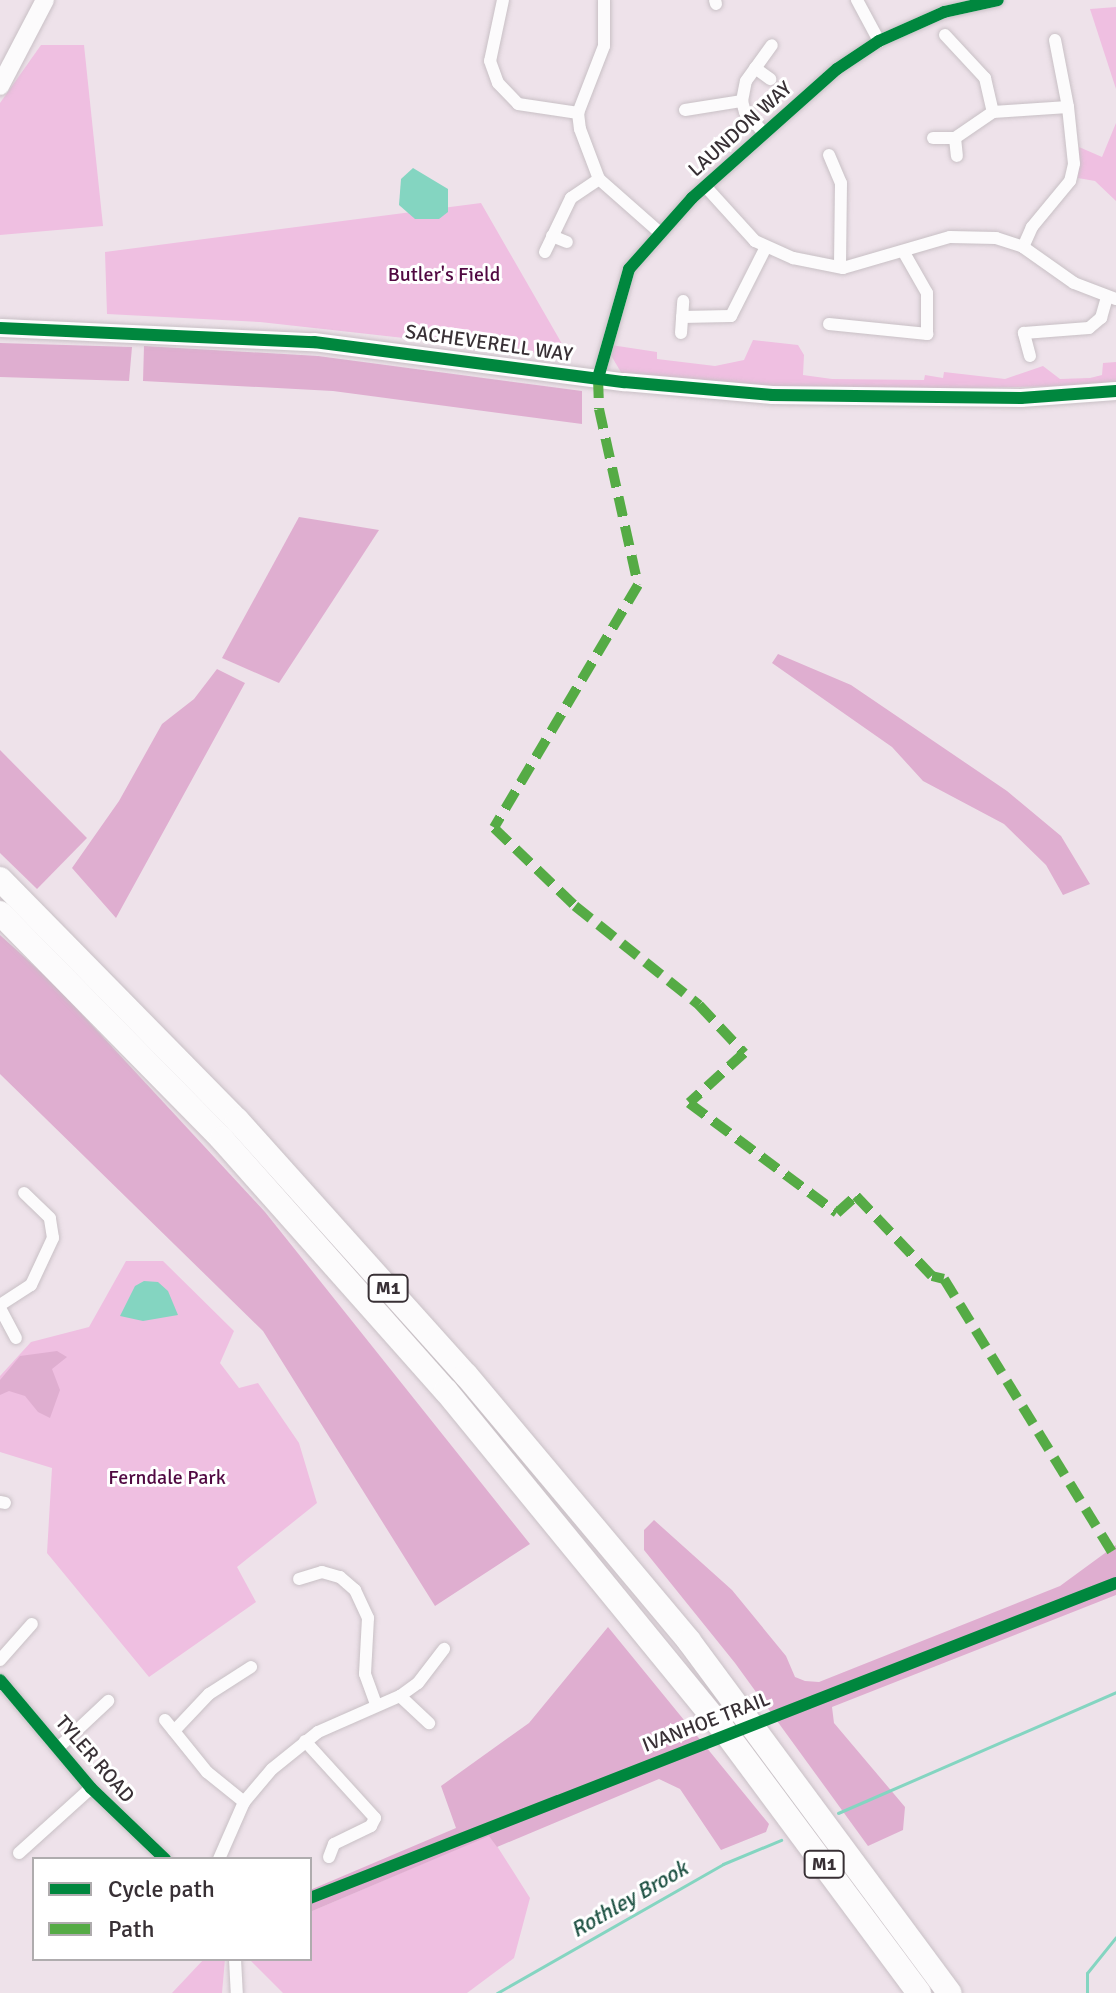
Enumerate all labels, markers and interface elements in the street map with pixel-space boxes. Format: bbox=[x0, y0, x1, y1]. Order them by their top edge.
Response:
street label: LAUNDON WAY bbox=[683, 76, 797, 182]
park label: Butler's Field bbox=[388, 262, 500, 286]
street label: SACHEVERELL WAY bbox=[404, 319, 574, 367]
road number: M1 bbox=[366, 1274, 410, 1302]
park label: Ferndale Park bbox=[108, 1465, 226, 1489]
street label: IVANHOE TRAIL bbox=[639, 1687, 773, 1757]
street label: TYLER ROAD bbox=[51, 1710, 139, 1808]
road number: M1 bbox=[802, 1850, 846, 1878]
water label: Rothley Brook bbox=[566, 1855, 692, 1943]
legend bbox=[32, 1857, 312, 1961]
text: Cycle path bbox=[108, 1874, 215, 1904]
text: Path bbox=[108, 1914, 154, 1944]

